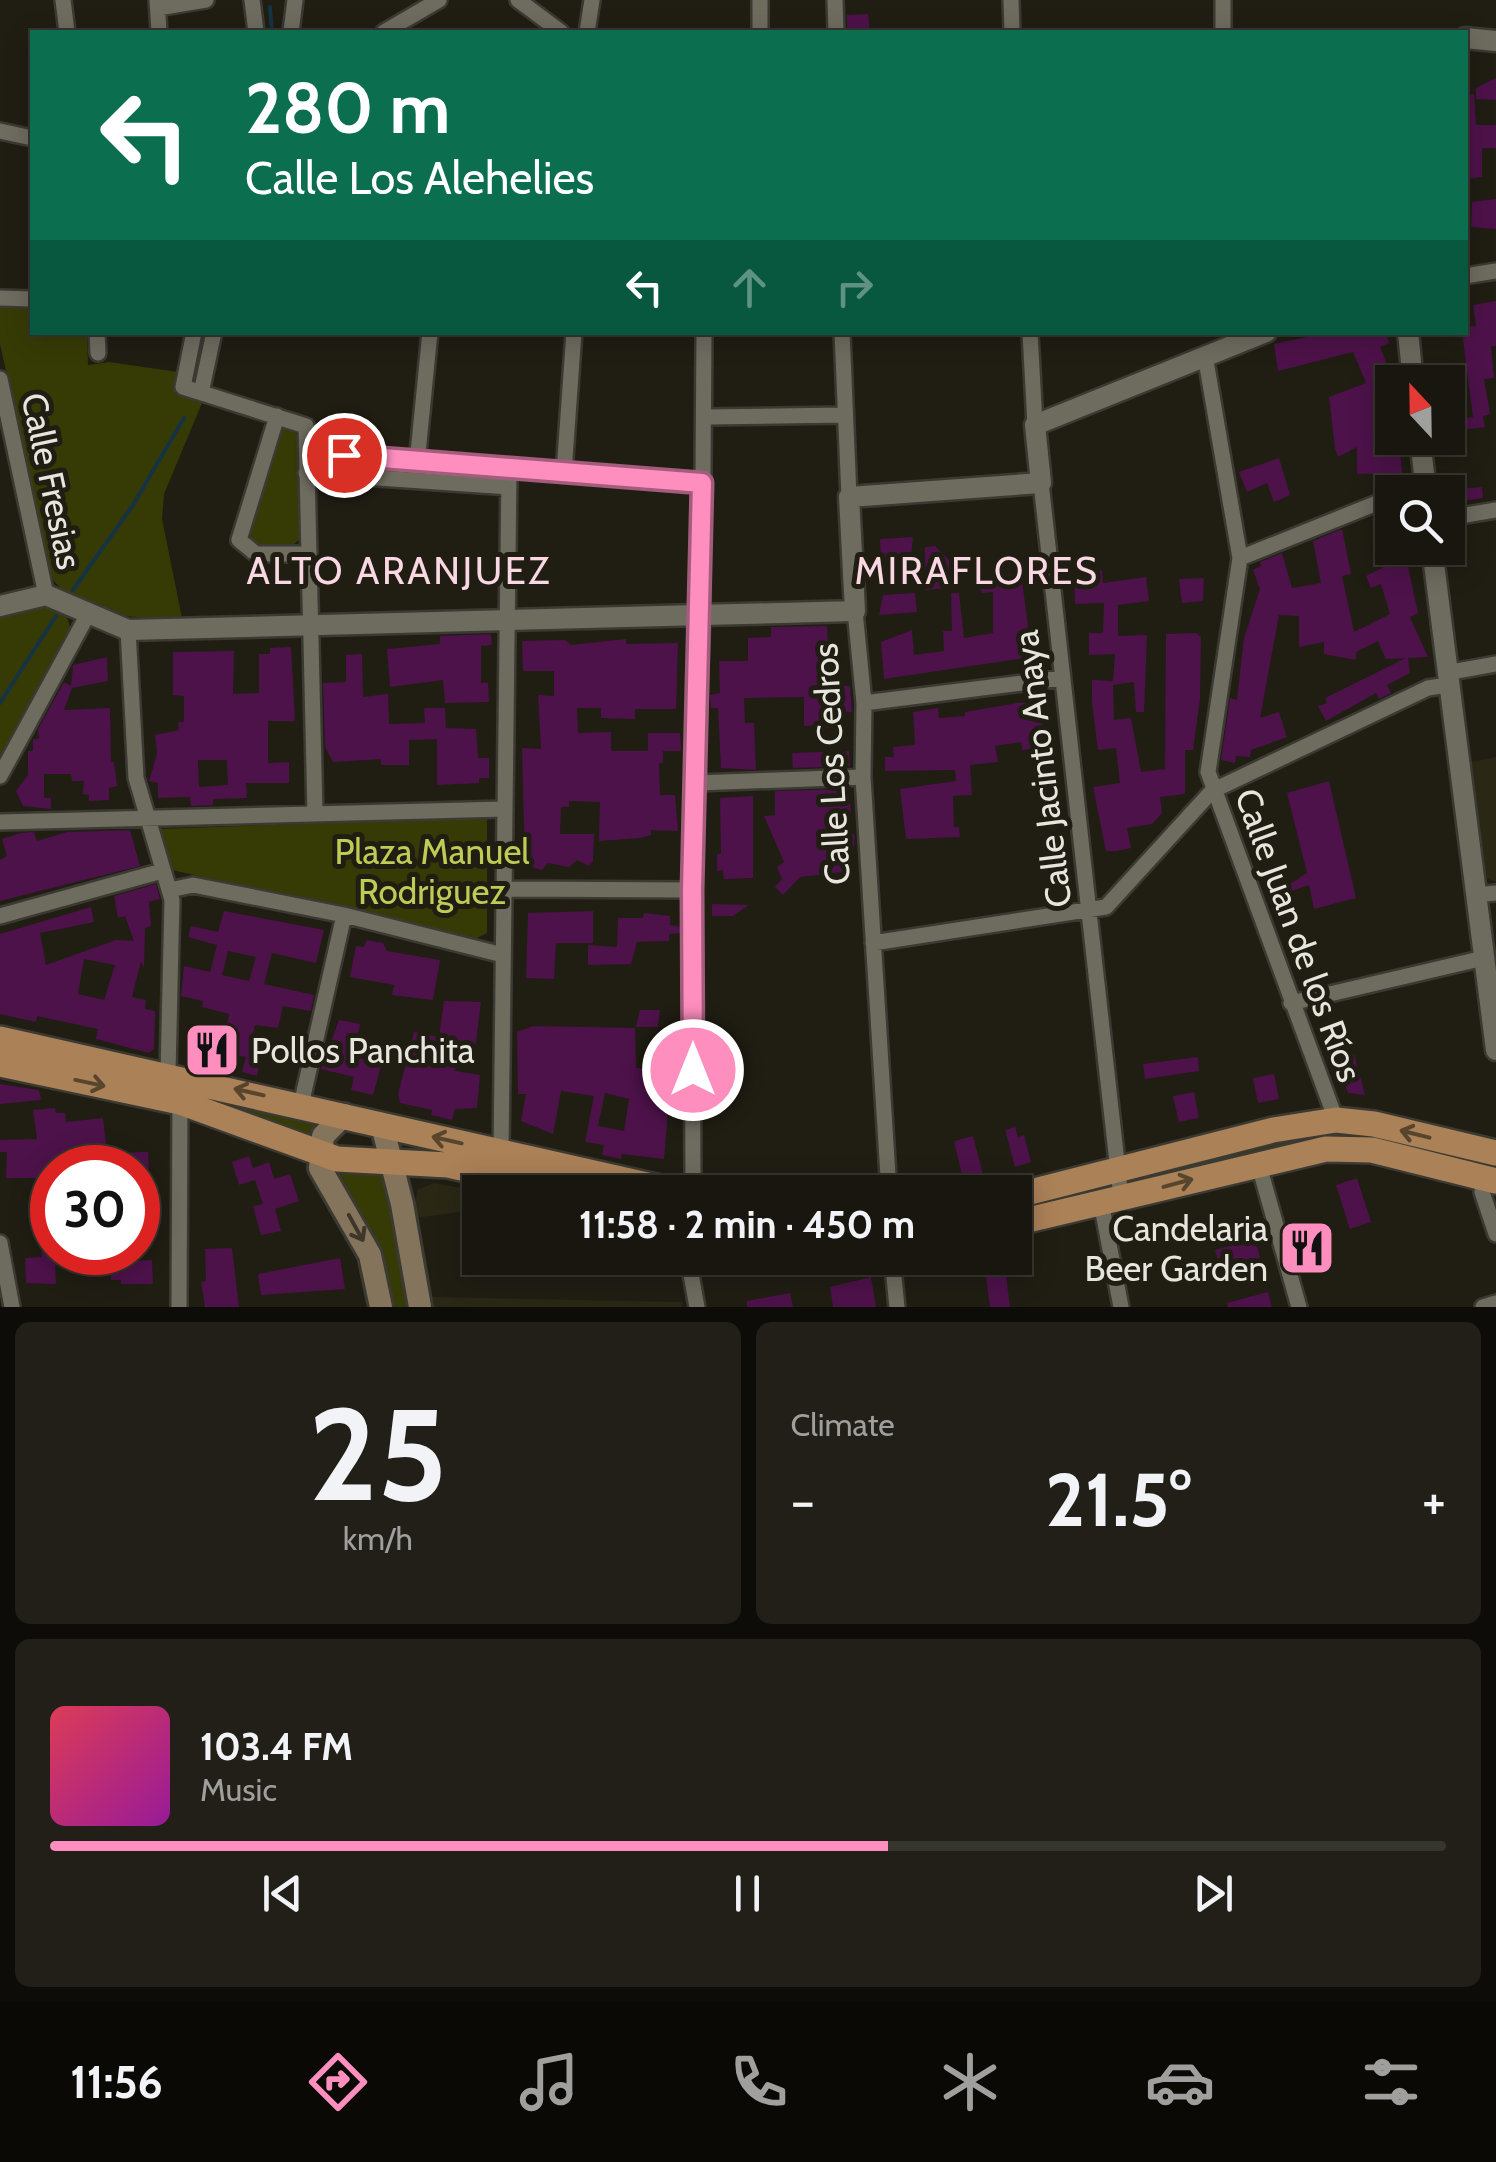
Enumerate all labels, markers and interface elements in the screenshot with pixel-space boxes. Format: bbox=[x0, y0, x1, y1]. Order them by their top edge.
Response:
text: 280 m bbox=[245, 65, 450, 151]
icon: left bbox=[80, 70, 210, 200]
text: Calle Los Alehelies bbox=[245, 151, 594, 205]
icon: left bbox=[617, 260, 672, 315]
icon: ahead bbox=[722, 260, 777, 315]
icon: right bbox=[827, 260, 882, 315]
north arrow bbox=[1375, 365, 1465, 455]
map controls bbox=[1375, 365, 1465, 565]
street label: Calle Fresias bbox=[12, 389, 92, 573]
pin bbox=[302, 413, 387, 498]
icon: arrive bbox=[317, 428, 372, 483]
button: search bbox=[1375, 475, 1465, 565]
district label: ALTO ARANJUEZ bbox=[246, 547, 552, 594]
district label: MIRAFLORES bbox=[854, 547, 1100, 594]
street label: Calle Jacinto Anaya bbox=[1004, 628, 1080, 910]
street label: Calle Los Cedros bbox=[803, 642, 859, 886]
street label: Calle Juan de los Ríos bbox=[1226, 783, 1372, 1087]
park label: Plaza Manuel Rodriguez bbox=[334, 830, 530, 913]
position arrow bbox=[641, 1018, 745, 1122]
restaurant icon: Pollos Panchita bbox=[182, 1020, 242, 1080]
place label: Pollos Panchita bbox=[251, 1029, 475, 1072]
one-way arrow bbox=[73, 1075, 105, 1094]
one-way arrow bbox=[234, 1082, 266, 1100]
one-way arrow bbox=[1400, 1123, 1431, 1142]
one-way arrow bbox=[432, 1130, 464, 1148]
speed limit sign: 30 bbox=[30, 1145, 160, 1275]
one-way arrow bbox=[1162, 1172, 1193, 1191]
text: 11:58 · 2 min · 450 m bbox=[579, 1201, 915, 1248]
place label: Candelaria Beer Garden bbox=[1084, 1207, 1268, 1290]
one-way arrow bbox=[346, 1213, 366, 1242]
restaurant icon: Candelaria Beer Garden bbox=[1277, 1218, 1337, 1278]
text: 25 bbox=[308, 1375, 447, 1533]
text: Climate bbox=[791, 1405, 895, 1444]
text: 21.5° bbox=[1045, 1454, 1191, 1545]
text: − bbox=[791, 1467, 815, 1534]
text: + bbox=[1422, 1467, 1446, 1534]
text: km/h bbox=[343, 1519, 413, 1558]
text: 103.4 FM bbox=[200, 1723, 353, 1770]
text: Music bbox=[200, 1770, 277, 1809]
icon: previous bbox=[255, 1866, 310, 1921]
icon: pause bbox=[720, 1866, 775, 1921]
icon: next bbox=[1186, 1866, 1241, 1921]
icon: directions bbox=[303, 2047, 373, 2117]
icon: music bbox=[514, 2047, 584, 2117]
icon: phone bbox=[724, 2047, 794, 2117]
icon: climate bbox=[935, 2047, 1005, 2117]
icon: car bbox=[1145, 2047, 1215, 2117]
icon: filters bbox=[1356, 2047, 1426, 2117]
text: 11:56 bbox=[70, 2055, 163, 2109]

